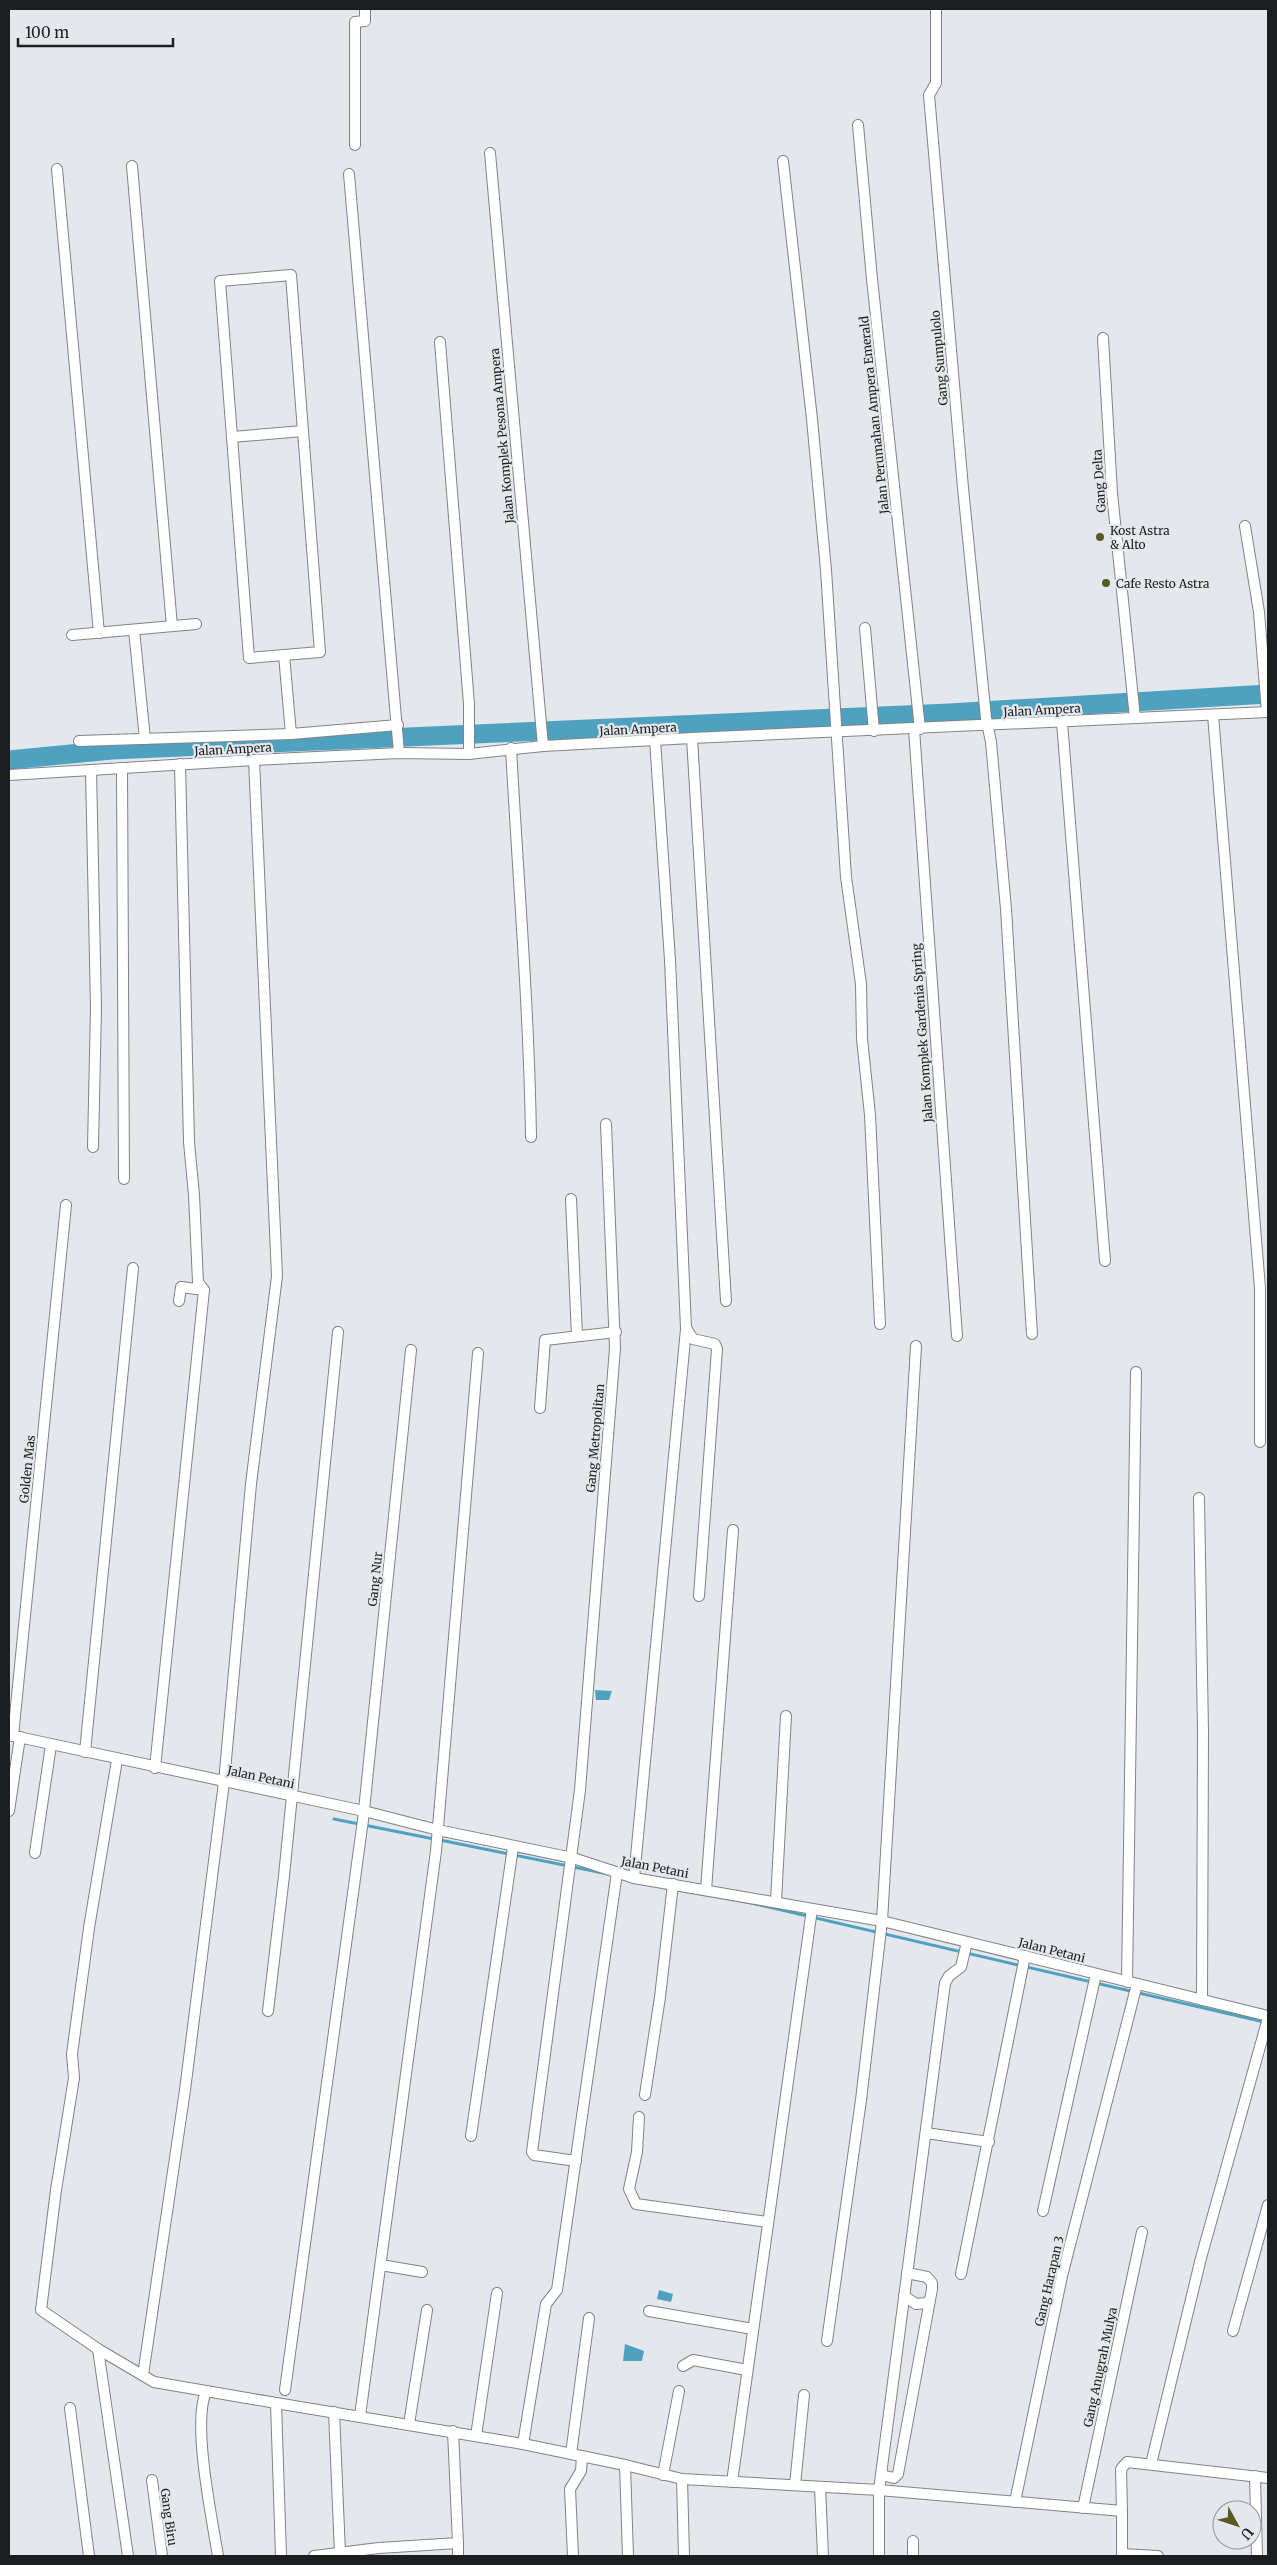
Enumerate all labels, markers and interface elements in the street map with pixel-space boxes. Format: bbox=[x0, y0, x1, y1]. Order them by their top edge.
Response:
scale bar bbox=[18, 15, 172, 47]
text: 100 m bbox=[25, 23, 69, 42]
street label: Gang Sumpulolo bbox=[927, 310, 951, 406]
street label: Jalan Perumahan Ampera Emerald bbox=[856, 315, 892, 516]
street label: Jalan Komplek Pesona Ampera bbox=[487, 347, 517, 525]
street label: Gang Delta bbox=[1089, 448, 1109, 513]
place label: Kost Astra & Alto bbox=[1110, 523, 1170, 552]
marker: Kost Astra & Alto bbox=[1094, 531, 1106, 543]
place label: Cafe Resto Astra bbox=[1116, 576, 1210, 591]
marker: Cafe Resto Astra bbox=[1100, 577, 1112, 589]
street label: Jalan Ampera bbox=[1002, 700, 1082, 720]
street label: Jalan Ampera bbox=[598, 719, 678, 739]
street label: Jalan Ampera bbox=[193, 739, 273, 759]
street label: Jalan Komplek Gardenia Spring bbox=[908, 942, 936, 1124]
street label: Gang Metropolitan bbox=[583, 1383, 607, 1493]
street label: Golden Mas bbox=[16, 1434, 38, 1504]
street label: Gang Nur bbox=[365, 1550, 385, 1607]
street label: Jalan Petani bbox=[225, 1762, 296, 1791]
street label: Jalan Petani bbox=[619, 1853, 690, 1881]
street label: Jalan Petani bbox=[1016, 1934, 1087, 1966]
street label: Gang Harapan 3 bbox=[1031, 2234, 1067, 2328]
street label: Gang Anugrah Mulya bbox=[1080, 2305, 1120, 2428]
street label: Gang Biru bbox=[158, 2487, 181, 2547]
north arrow bbox=[1212, 2500, 1262, 2550]
text: U bbox=[1236, 2524, 1257, 2544]

